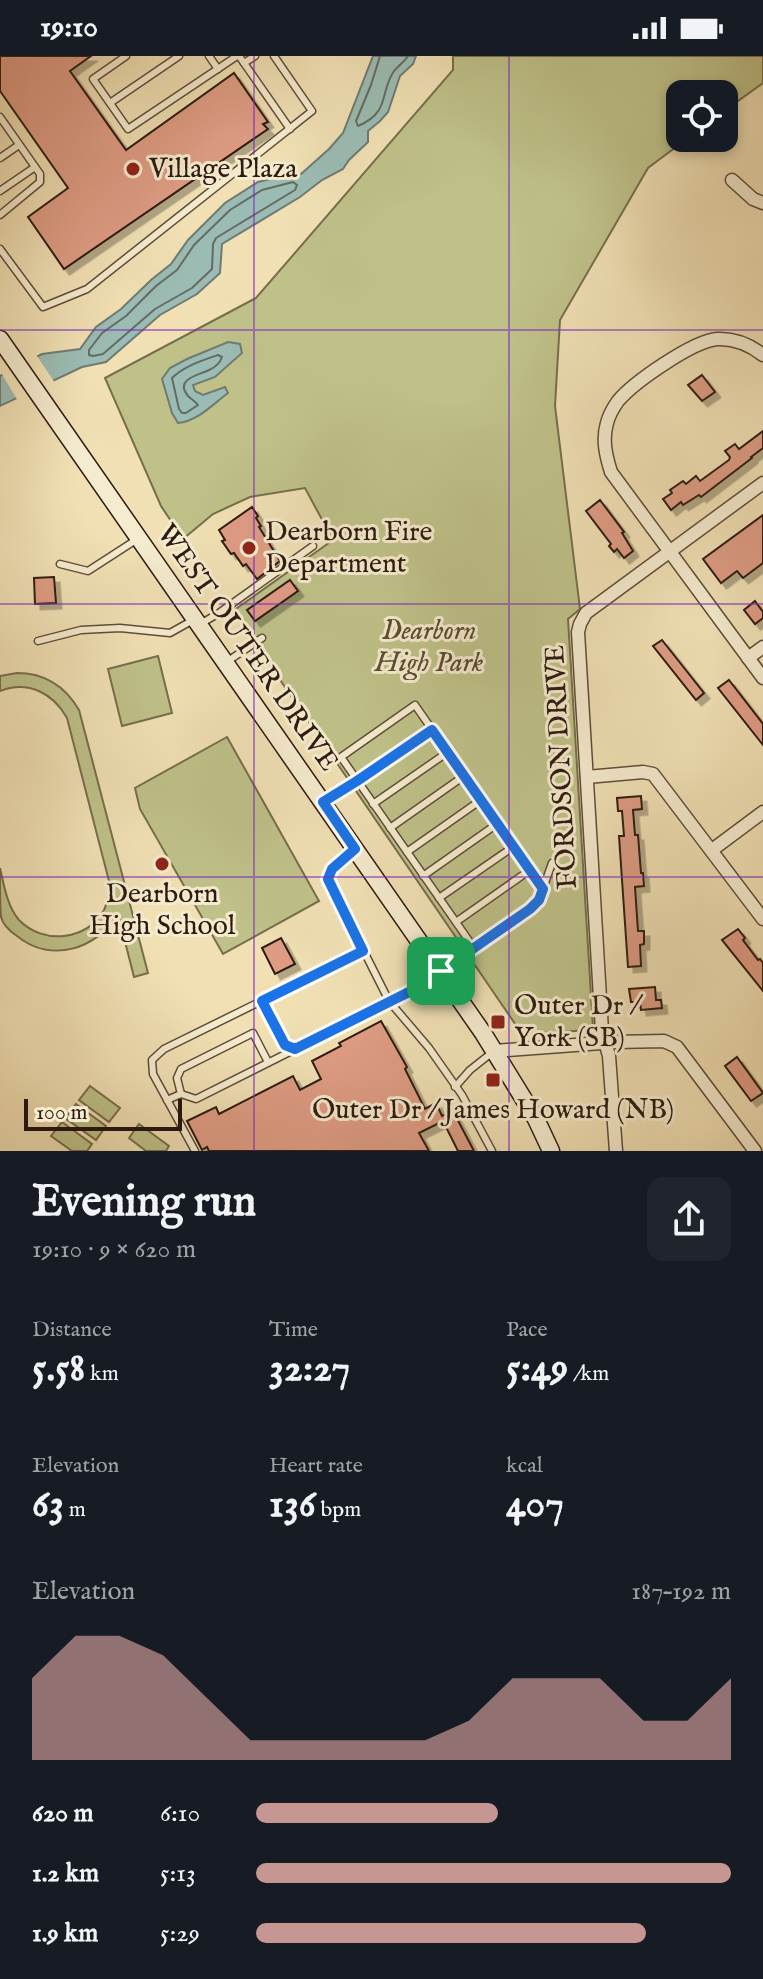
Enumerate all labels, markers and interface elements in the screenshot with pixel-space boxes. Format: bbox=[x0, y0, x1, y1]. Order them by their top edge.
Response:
text: 19:10 bbox=[40, 9, 98, 47]
map controls bbox=[666, 80, 738, 152]
button: locate bbox=[666, 80, 738, 152]
place label: Village Plaza bbox=[148, 152, 298, 187]
marker: Village Plaza bbox=[124, 160, 142, 178]
place label: Dearborn Fire Department bbox=[265, 515, 433, 582]
street label: WEST OUTER DRIVE bbox=[148, 518, 346, 778]
marker: Dearborn Fire Department bbox=[240, 539, 258, 557]
park label: Dearborn High Park bbox=[374, 614, 483, 681]
street label: FORDSON DRIVE bbox=[538, 644, 586, 890]
marker: Dearborn High School bbox=[153, 855, 171, 873]
place label: Dearborn High School bbox=[89, 877, 236, 944]
pin bbox=[407, 937, 475, 1005]
icon: arrive bbox=[419, 949, 463, 993]
place label: Outer Dr / York (SB) bbox=[514, 989, 643, 1056]
marker: Outer Dr / York (SB) bbox=[489, 1013, 507, 1031]
marker: Outer Dr / James Howard (NB) bbox=[484, 1071, 502, 1089]
place label: Outer Dr / James Howard (NB) bbox=[312, 1093, 674, 1128]
scale bar bbox=[24, 1095, 182, 1131]
text: 100 m bbox=[36, 1099, 88, 1127]
text: Evening run bbox=[32, 1175, 256, 1231]
button: share bbox=[647, 1177, 731, 1261]
text: 19:10 · 9 × 620 m bbox=[32, 1233, 196, 1266]
text: Distance bbox=[32, 1316, 112, 1344]
text: Time bbox=[269, 1316, 318, 1344]
text: Pace bbox=[506, 1316, 548, 1344]
text: 5.58 bbox=[32, 1344, 85, 1395]
text: 32:27 bbox=[269, 1344, 350, 1395]
text: 5:49 bbox=[506, 1344, 568, 1395]
text: km bbox=[85, 1360, 119, 1388]
text: /km bbox=[568, 1360, 609, 1388]
text: Elevation bbox=[32, 1452, 119, 1480]
text: Heart rate bbox=[269, 1452, 363, 1480]
text: kcal bbox=[506, 1452, 543, 1480]
text: 63 bbox=[32, 1480, 64, 1531]
text: 136 bbox=[269, 1480, 316, 1531]
text: 407 bbox=[506, 1480, 564, 1531]
text: m bbox=[64, 1496, 86, 1524]
text: bpm bbox=[316, 1496, 361, 1524]
text: Elevation bbox=[32, 1575, 135, 1608]
text: 187–192 m bbox=[631, 1575, 731, 1608]
text: 620 m bbox=[32, 1797, 94, 1830]
text: 6:10 bbox=[160, 1797, 200, 1830]
text: 1.2 km bbox=[32, 1857, 99, 1890]
text: 5:13 bbox=[160, 1857, 196, 1890]
text: 1.9 km bbox=[32, 1917, 98, 1950]
text: 5:29 bbox=[160, 1917, 200, 1950]

